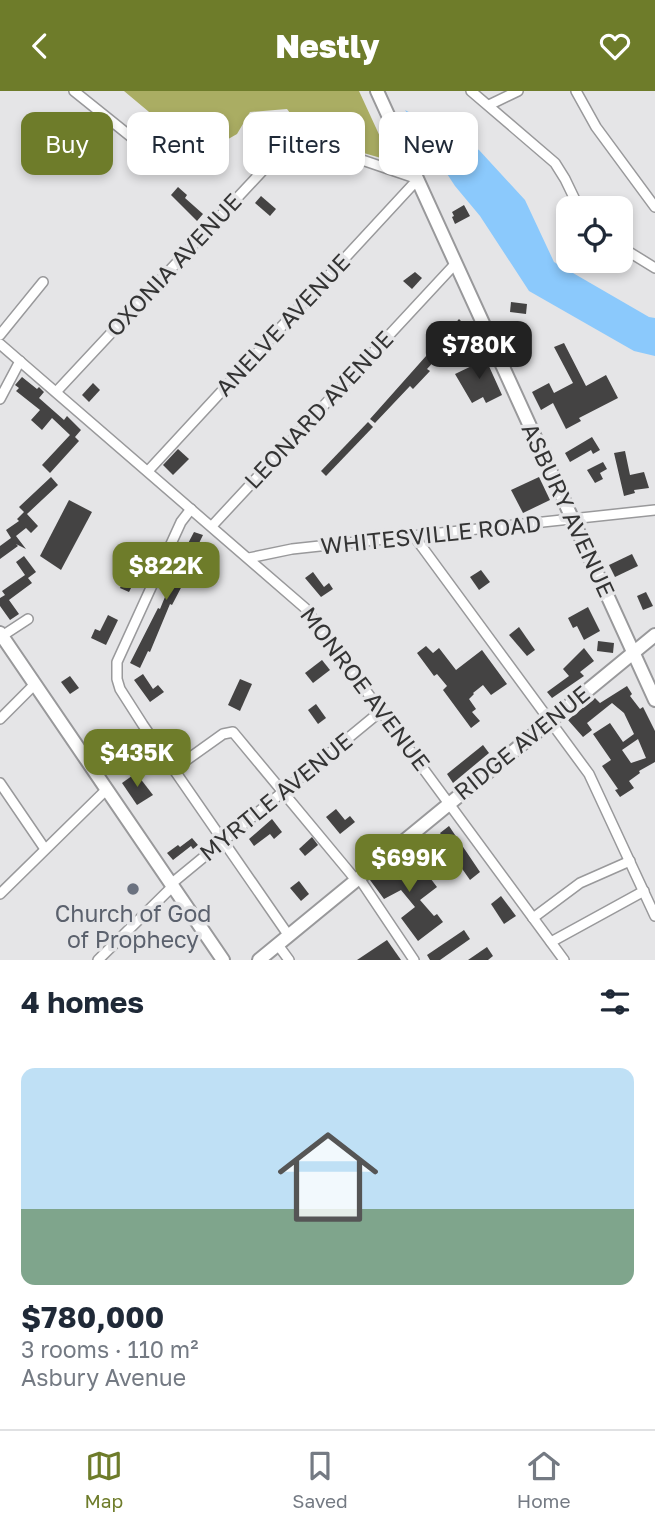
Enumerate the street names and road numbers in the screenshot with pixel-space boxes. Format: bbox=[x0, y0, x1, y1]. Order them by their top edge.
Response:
street label: OXONIA AVENUE bbox=[100, 187, 247, 342]
street label: ANELVE AVENUE bbox=[209, 247, 355, 401]
street label: LEONARD AVENUE bbox=[238, 325, 399, 494]
street label: ASBURY AVENUE bbox=[516, 418, 621, 601]
street label: WHITESVILLE ROAD bbox=[319, 508, 543, 560]
street label: MONROE AVENUE bbox=[295, 601, 437, 776]
street label: RIDGE AVENUE bbox=[448, 679, 595, 805]
street label: MYRTLE AVENUE bbox=[193, 726, 357, 866]

